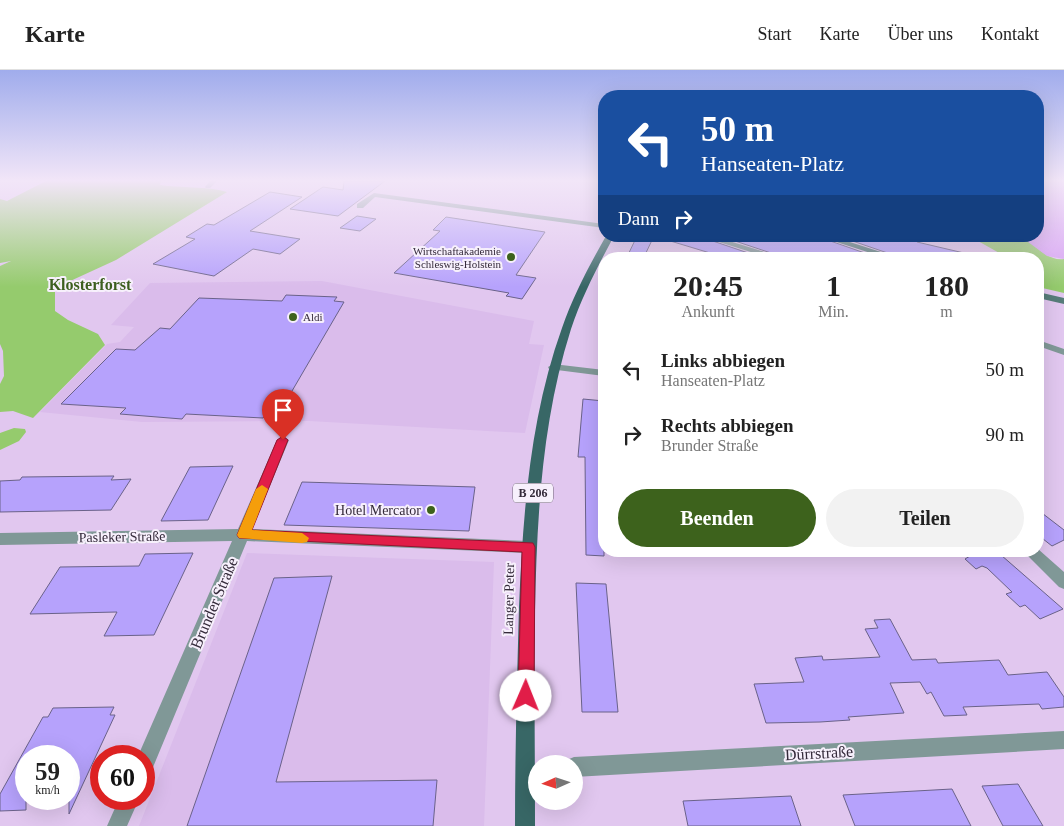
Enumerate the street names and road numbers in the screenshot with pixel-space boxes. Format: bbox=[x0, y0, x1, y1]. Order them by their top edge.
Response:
road number: B 206 bbox=[513, 483, 553, 502]
street label: Pasleker Straße bbox=[79, 529, 165, 545]
street label: Brunder Straße bbox=[187, 555, 241, 651]
street label: Langer Peter bbox=[501, 563, 517, 635]
street label: Dürrstraße bbox=[784, 743, 854, 763]

